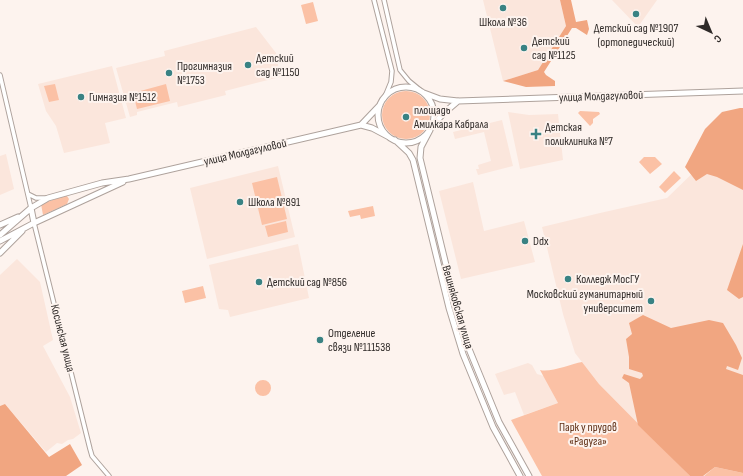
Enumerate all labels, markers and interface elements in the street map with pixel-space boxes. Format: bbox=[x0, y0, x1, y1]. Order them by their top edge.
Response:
marker: Школа №36 bbox=[498, 3, 508, 13]
marker: Детский сад №1907 (ортопедический) bbox=[631, 9, 641, 19]
north arrow bbox=[691, 12, 731, 52]
place label: Школа №36 bbox=[479, 15, 527, 30]
place label: Детский сад №1907 (ортопедический) bbox=[594, 21, 678, 50]
text: С bbox=[711, 32, 724, 46]
place label: Детский сад №1125 bbox=[532, 34, 576, 63]
marker: Детский сад №1125 bbox=[519, 43, 529, 53]
place label: Детский сад №1150 bbox=[256, 51, 300, 80]
place label: Прогимназия №1753 bbox=[177, 59, 232, 88]
marker: Детский сад №1150 bbox=[243, 60, 253, 70]
marker: Прогимназия №1753 bbox=[164, 68, 174, 78]
street label: улица Молдагуловой bbox=[559, 88, 643, 105]
place label: Гимназия №1512 bbox=[89, 90, 156, 105]
marker: Гимназия №1512 bbox=[76, 92, 86, 102]
place label: площадь Амилкара Кабрала bbox=[413, 103, 489, 132]
marker: площадь Амилкара Кабрала bbox=[401, 112, 411, 122]
place label: Детская поликлиника №7 bbox=[545, 120, 613, 149]
marker: Детская поликлиника №7 bbox=[530, 128, 542, 140]
street label: улица Молдагуловой bbox=[202, 136, 288, 169]
place label: Школа №891 bbox=[248, 195, 301, 210]
marker: Школа №891 bbox=[235, 197, 245, 207]
place label: Ddx bbox=[533, 234, 549, 249]
marker: Ddx bbox=[520, 236, 530, 246]
street label: Вешняковская улица bbox=[438, 264, 477, 351]
place label: Колледж МосГУ bbox=[576, 272, 639, 287]
marker: Колледж МосГУ bbox=[563, 274, 573, 284]
place label: Детский сад №856 bbox=[267, 275, 347, 290]
marker: Детский сад №856 bbox=[254, 277, 264, 287]
place label: Московский гуманитарный университет bbox=[527, 287, 643, 316]
marker: Московский гуманитарный университет bbox=[646, 296, 656, 306]
street label: Косинская улица bbox=[47, 303, 78, 374]
place label: Отделение связи №111538 bbox=[328, 326, 390, 355]
marker: Отделение связи №111538 bbox=[315, 335, 325, 345]
park label: Парк у прудов «Радуга» bbox=[559, 420, 617, 449]

